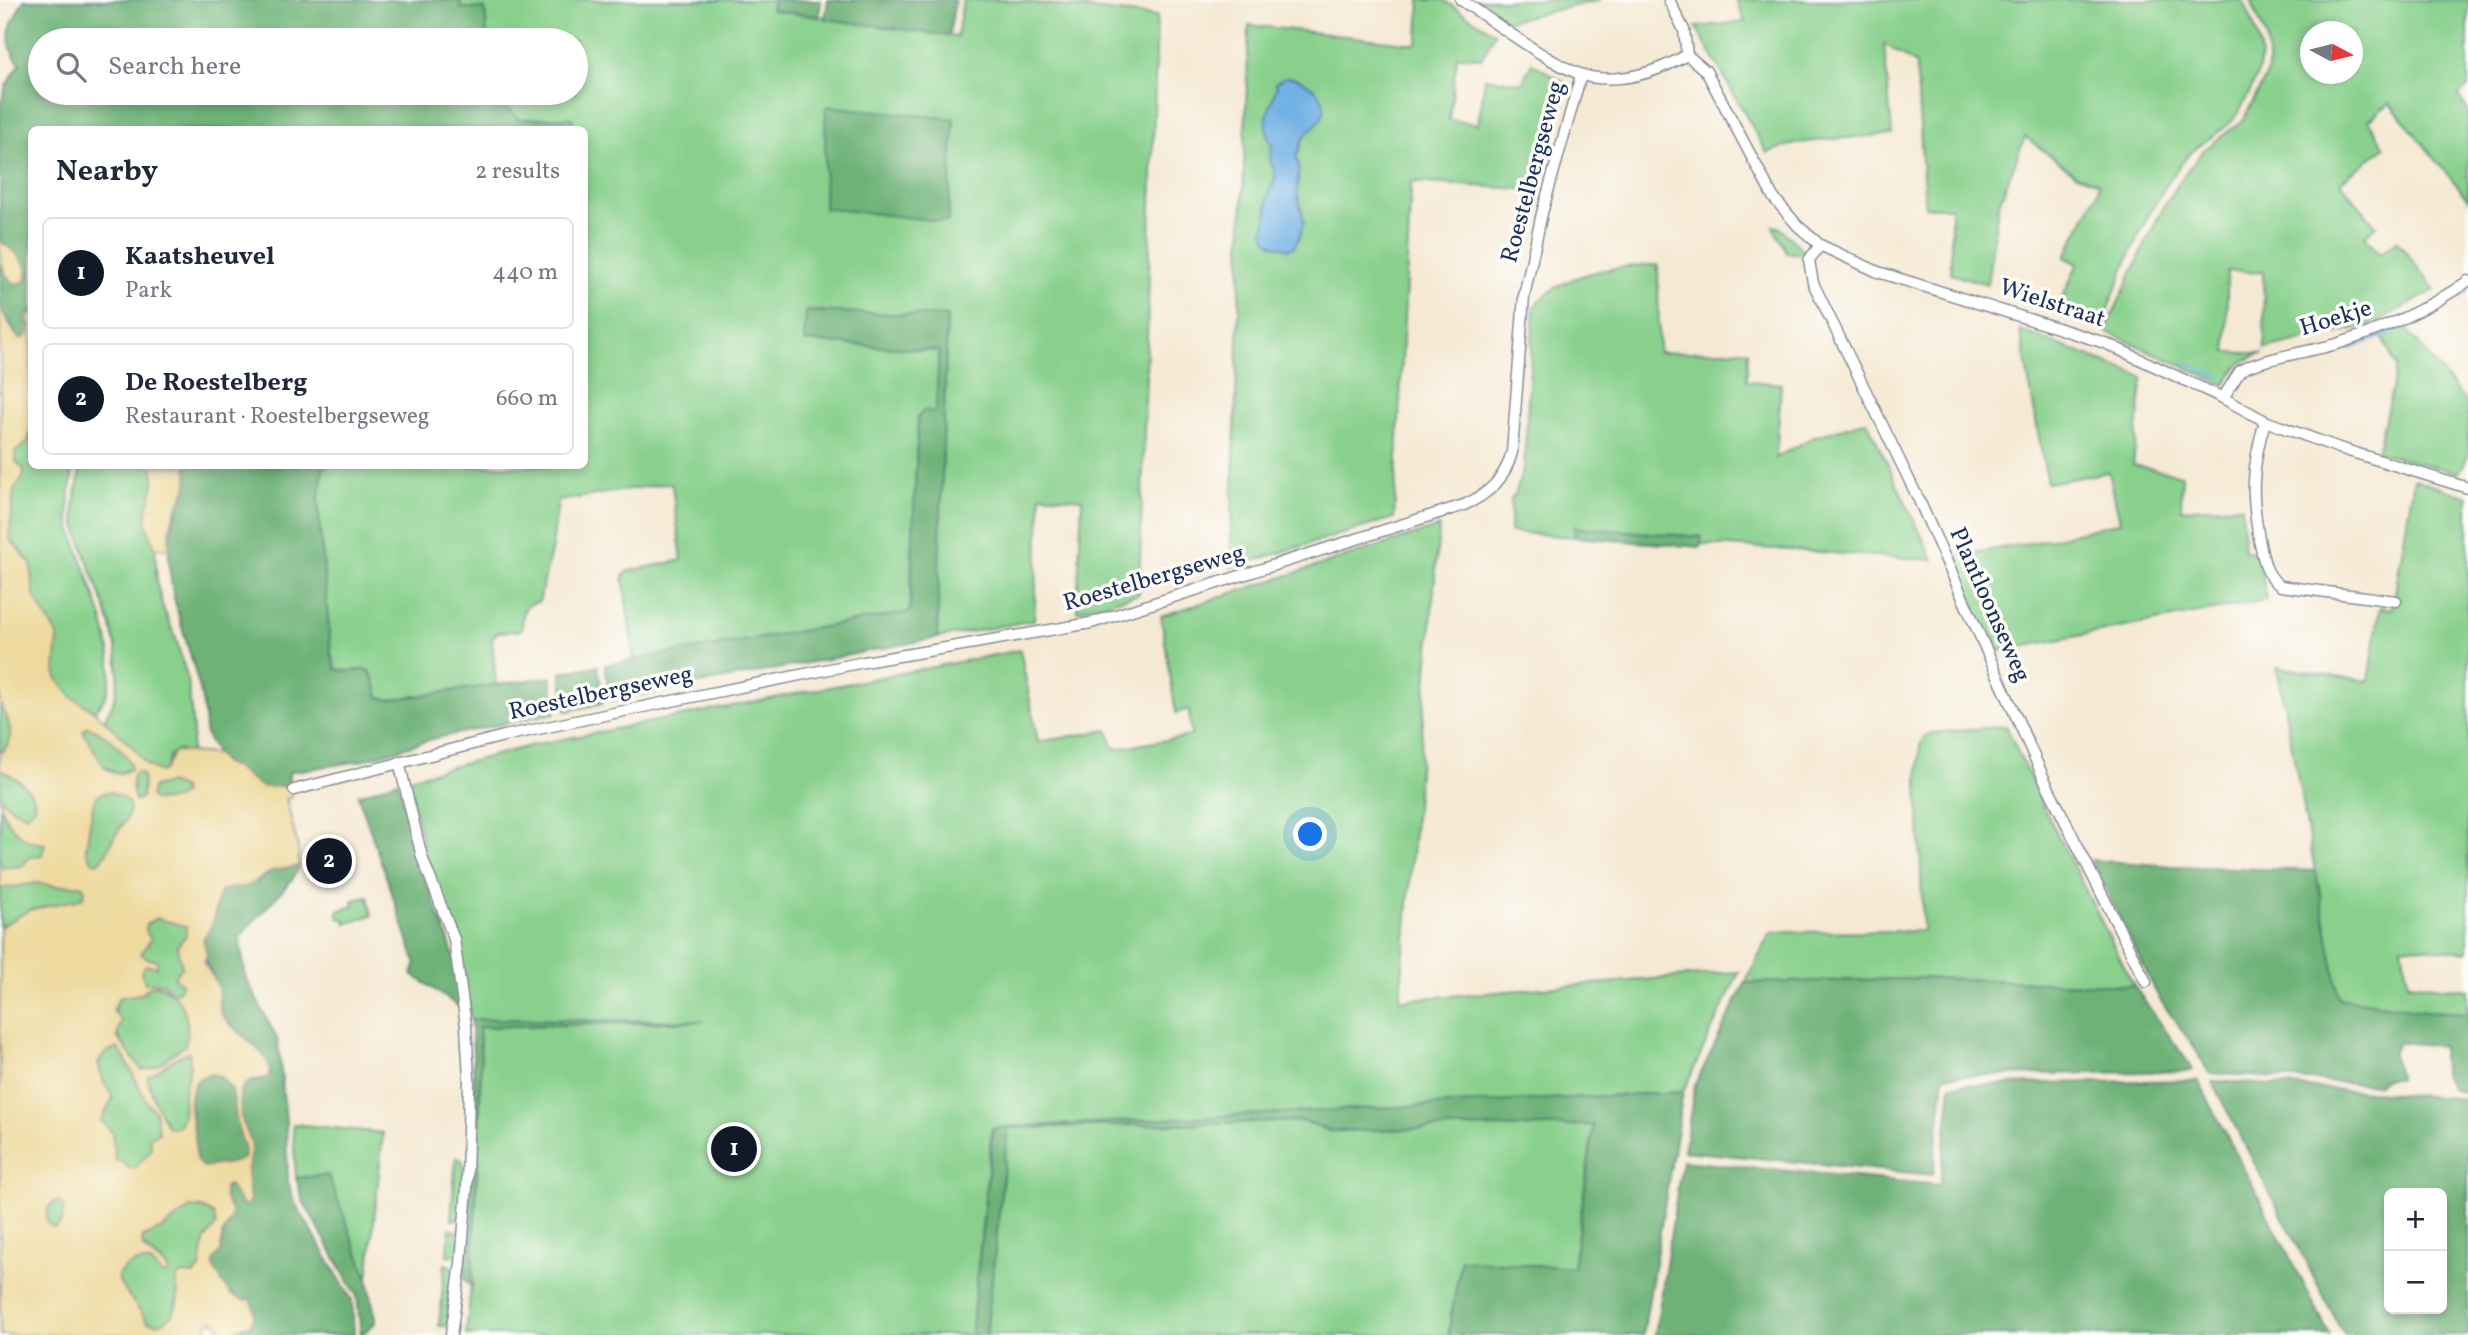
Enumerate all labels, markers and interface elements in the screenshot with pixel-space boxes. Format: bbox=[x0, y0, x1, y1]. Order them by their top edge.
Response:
north arrow bbox=[2300, 21, 2363, 84]
search box bbox=[28, 28, 588, 105]
icon: search bbox=[52, 48, 90, 86]
text: Search here bbox=[108, 49, 241, 85]
street label: Roestelbergseweg bbox=[1493, 77, 1575, 267]
text: Nearby bbox=[56, 151, 158, 193]
text: 2 results bbox=[475, 156, 560, 188]
text: Kaatsheuvel bbox=[125, 239, 275, 275]
text: 1 bbox=[76, 257, 86, 289]
text: 440 m bbox=[492, 257, 558, 289]
street label: Wielstraat bbox=[1995, 271, 2109, 337]
text: Park bbox=[125, 275, 172, 307]
street label: Hoekje bbox=[2296, 292, 2376, 346]
text: De Roestelberg bbox=[125, 365, 308, 401]
text: 2 bbox=[75, 383, 87, 415]
text: 660 m bbox=[496, 383, 558, 415]
text: Restaurant · Roestelbergseweg bbox=[125, 401, 430, 433]
street label: Plantloonseweg bbox=[1940, 522, 2038, 688]
street label: Roestelbergseweg bbox=[1059, 537, 1249, 621]
street label: Roestelbergseweg bbox=[506, 658, 696, 730]
your location bbox=[1293, 817, 1327, 851]
pin: 2 bbox=[306, 835, 352, 887]
pin: 1 bbox=[711, 1123, 757, 1175]
map controls bbox=[2384, 1188, 2447, 1314]
button: + bbox=[2384, 1188, 2447, 1251]
button: − bbox=[2384, 1251, 2447, 1314]

